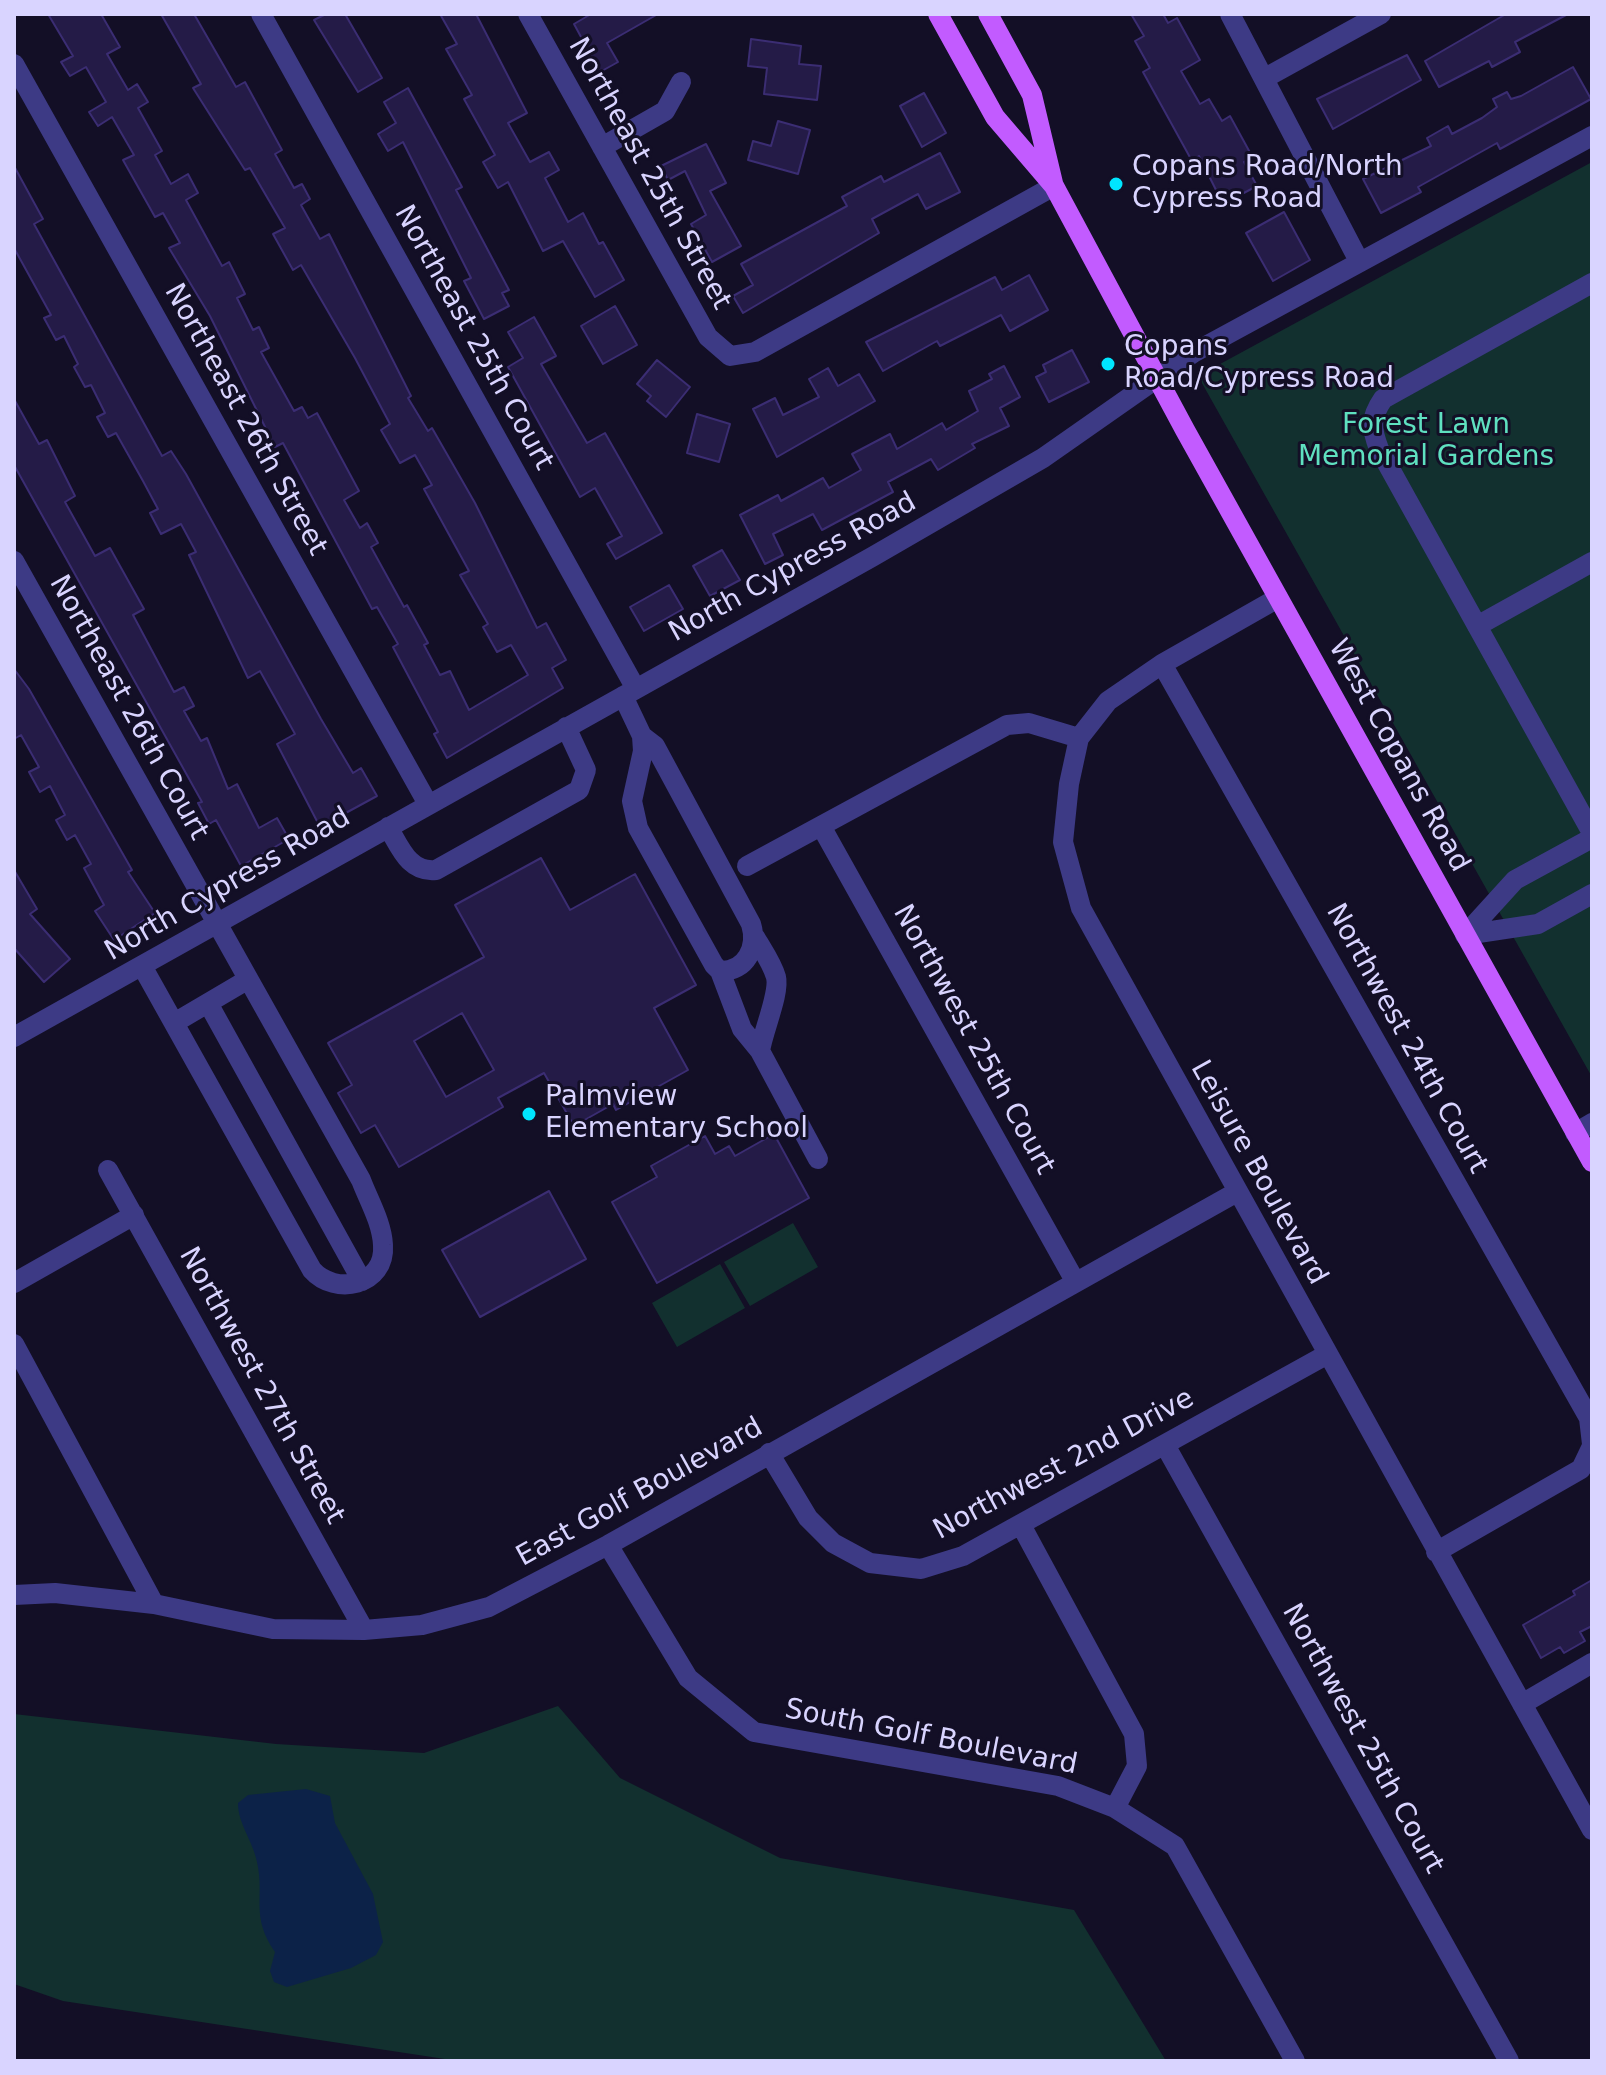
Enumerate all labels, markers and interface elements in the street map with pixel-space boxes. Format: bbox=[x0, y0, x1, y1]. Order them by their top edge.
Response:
street label: Northeast 25th Street bbox=[560, 32, 738, 316]
place label: Copans Road/North Cypress Road bbox=[1132, 151, 1403, 217]
marker: Copans Road/North Cypress Road bbox=[1107, 175, 1125, 193]
street label: Northeast 25th Court bbox=[386, 200, 560, 476]
street label: Northeast 26th Street bbox=[156, 278, 334, 562]
place label: Copans Road/Cypress Road bbox=[1124, 331, 1394, 397]
marker: Copans Road/Cypress Road bbox=[1099, 355, 1117, 373]
park label: Forest Lawn Memorial Gardens bbox=[1298, 409, 1554, 475]
street label: North Cypress Road bbox=[663, 486, 923, 650]
street label: Northeast 26th Court bbox=[41, 570, 215, 846]
street label: West Copans Road bbox=[1320, 634, 1476, 878]
street label: North Cypress Road bbox=[99, 801, 357, 969]
street label: Northwest 24th Court bbox=[1318, 898, 1494, 1180]
street label: Northwest 25th Court bbox=[885, 899, 1061, 1181]
street label: Leisure Boulevard bbox=[1182, 1055, 1334, 1291]
place label: Palmview Elementary School bbox=[545, 1081, 808, 1147]
marker: Palmview Elementary School bbox=[520, 1105, 538, 1123]
street label: Northwest 27th Street bbox=[171, 1242, 351, 1530]
street label: Northwest 2nd Drive bbox=[928, 1382, 1200, 1548]
street label: East Golf Boulevard bbox=[511, 1411, 769, 1575]
street label: Northwest 25th Court bbox=[1274, 1598, 1450, 1880]
street label: South Golf Boulevard bbox=[782, 1693, 1080, 1783]

